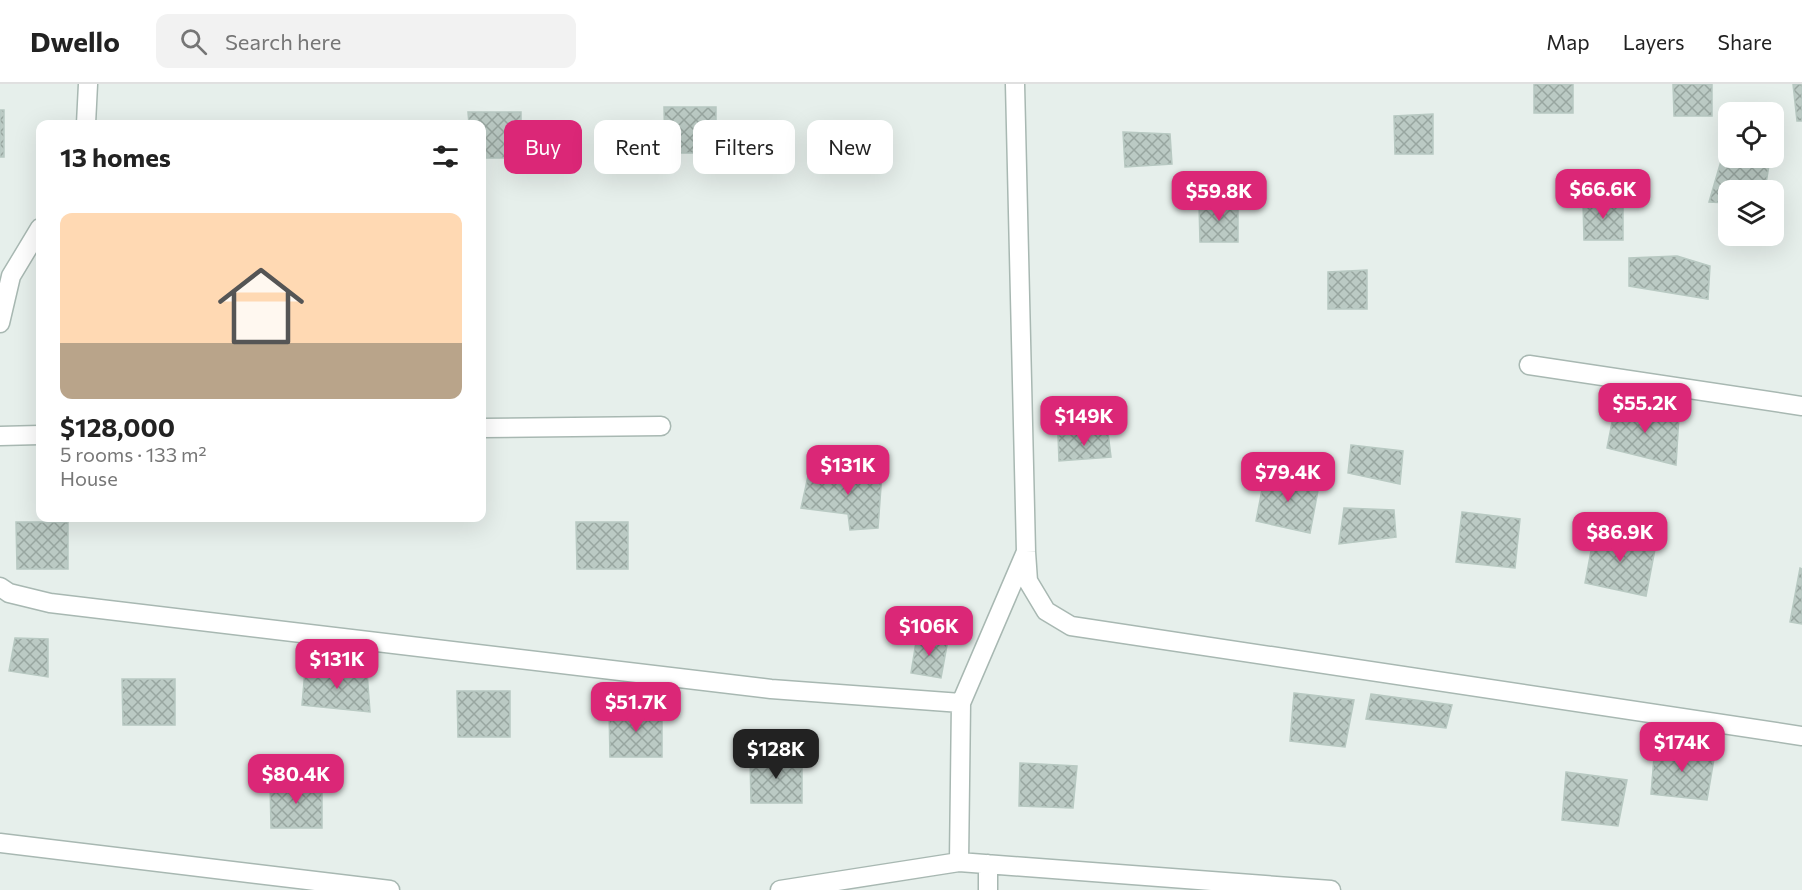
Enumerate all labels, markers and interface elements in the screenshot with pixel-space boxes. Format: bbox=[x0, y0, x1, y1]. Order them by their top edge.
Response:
search box bbox=[156, 14, 576, 68]
text: Dwello bbox=[30, 24, 120, 58]
icon: search bbox=[177, 25, 210, 58]
text: Search here bbox=[225, 28, 341, 55]
text: Map bbox=[1546, 29, 1590, 54]
text: Layers bbox=[1623, 29, 1685, 54]
text: Share bbox=[1718, 29, 1772, 54]
map controls bbox=[1718, 102, 1784, 246]
button: locate bbox=[1718, 102, 1784, 168]
chip: Buy bbox=[504, 120, 582, 174]
chip: Rent bbox=[594, 120, 681, 174]
chip: Filters bbox=[693, 120, 795, 174]
chip: New bbox=[807, 120, 893, 174]
icon: filters bbox=[429, 140, 462, 173]
text: 13 homes bbox=[60, 141, 171, 172]
pin: $66.6K bbox=[1554, 169, 1652, 220]
pin: $59.8K bbox=[1170, 171, 1268, 222]
text: $66.6K bbox=[1569, 176, 1637, 200]
text: $59.8K bbox=[1186, 178, 1252, 202]
button: layers bbox=[1718, 180, 1784, 246]
icon: home bbox=[207, 252, 315, 360]
pin: $55.2K bbox=[1596, 383, 1694, 434]
text: $55.2K bbox=[1612, 390, 1678, 414]
pin: $149K bbox=[1042, 396, 1126, 447]
text: $149K bbox=[1054, 403, 1114, 427]
text: $128,000 bbox=[60, 411, 175, 442]
text: 5 rooms · 133 m² bbox=[60, 442, 206, 466]
pin: $131K bbox=[806, 445, 890, 496]
text: $131K bbox=[820, 452, 876, 476]
pin: $79.4K bbox=[1239, 452, 1337, 503]
text: $79.4K bbox=[1255, 459, 1321, 483]
text: House bbox=[60, 466, 118, 490]
pin: $86.9K bbox=[1571, 512, 1669, 563]
text: $86.9K bbox=[1586, 519, 1654, 543]
pin: $106K bbox=[887, 606, 971, 657]
text: $106K bbox=[899, 613, 959, 637]
pin: $131K bbox=[295, 639, 379, 690]
text: $131K bbox=[309, 646, 365, 670]
pin: $51.7K bbox=[587, 682, 685, 733]
text: $51.7K bbox=[605, 689, 667, 713]
pin: $174K bbox=[1640, 722, 1724, 773]
pin: $128K bbox=[734, 729, 818, 780]
text: $174K bbox=[1654, 729, 1710, 753]
text: $128K bbox=[747, 736, 805, 760]
pin: $80.4K bbox=[247, 754, 345, 805]
text: $80.4K bbox=[262, 761, 330, 785]

